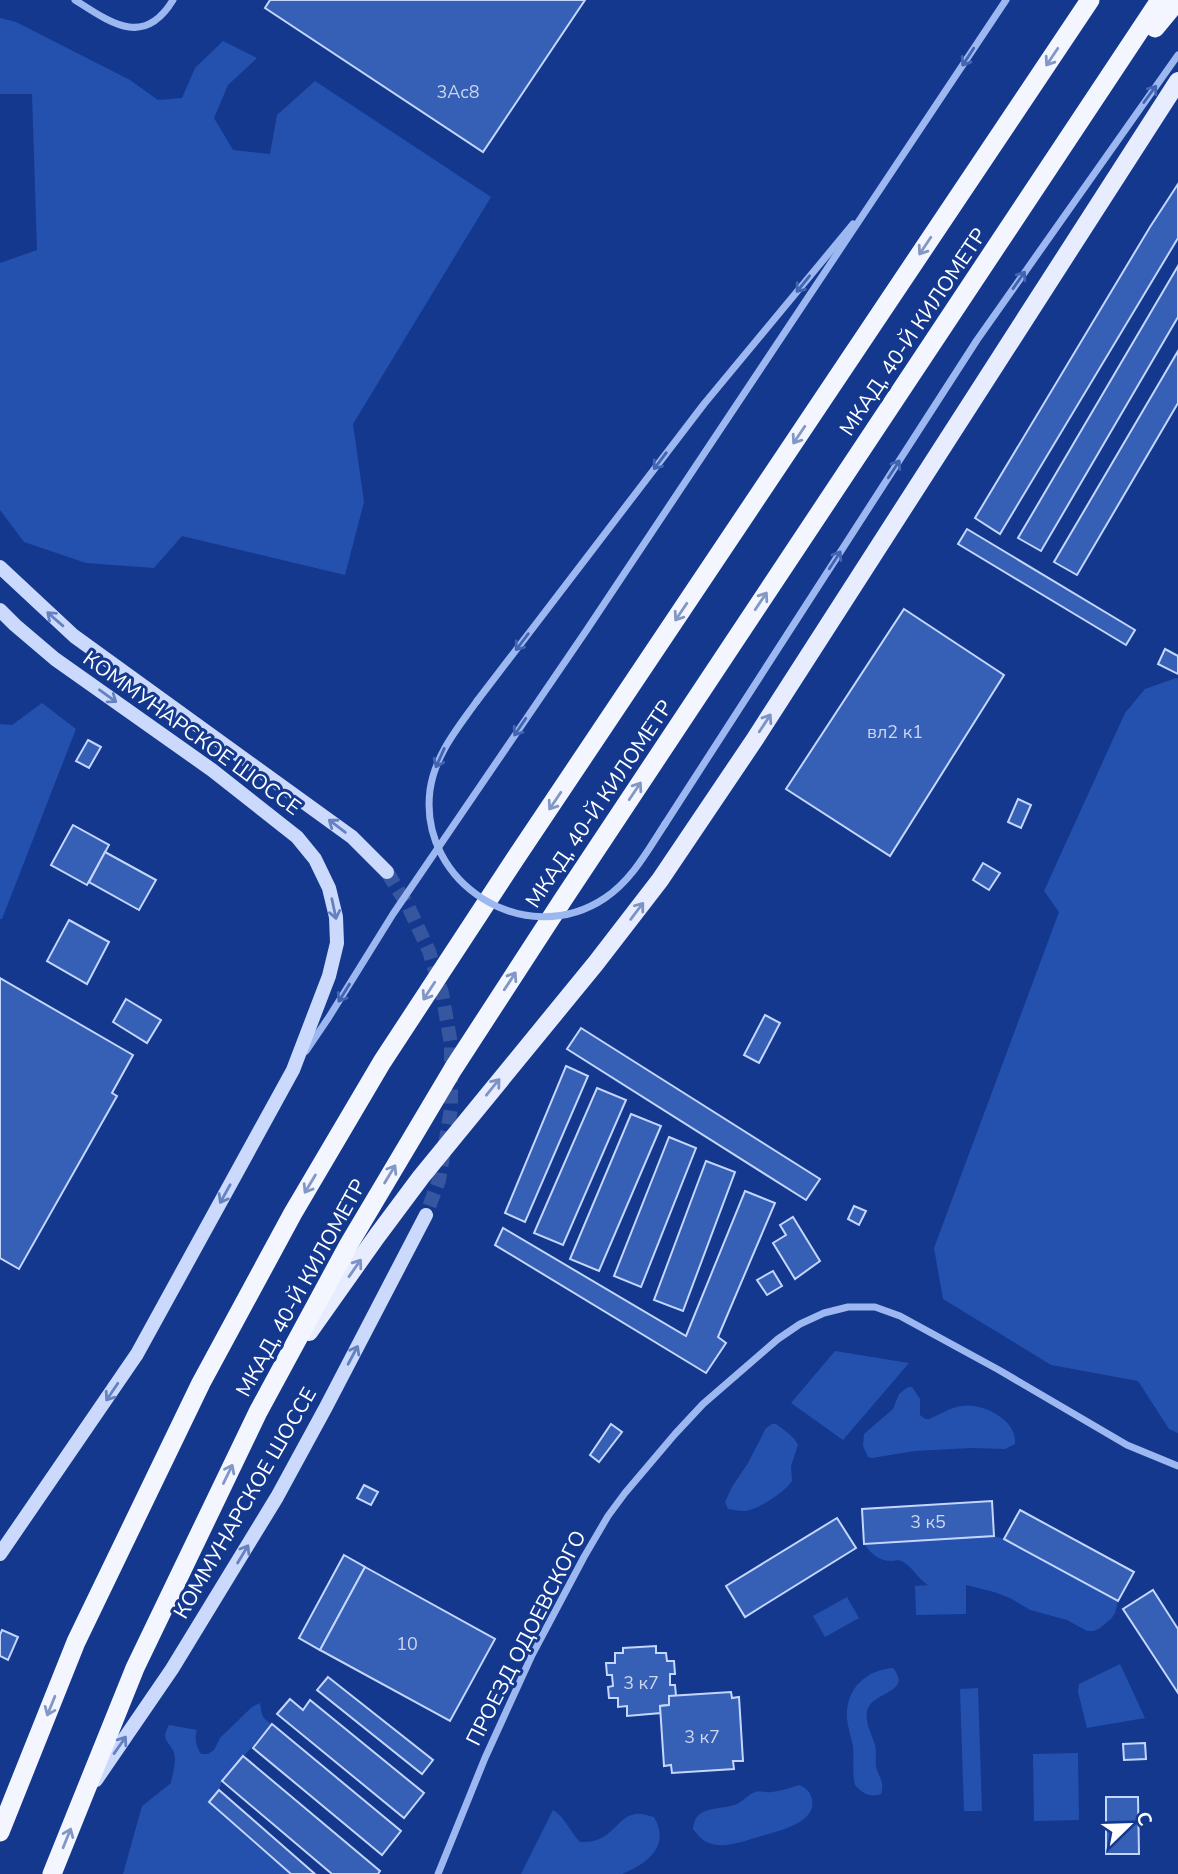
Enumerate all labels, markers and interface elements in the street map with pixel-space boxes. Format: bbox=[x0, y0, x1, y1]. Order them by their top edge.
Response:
one-way arrow bbox=[961, 47, 975, 66]
one-way arrow bbox=[1044, 47, 1059, 66]
house number: 3Ас8 bbox=[436, 80, 480, 104]
one-way arrow bbox=[1143, 85, 1157, 104]
street label: МКАД, 40-Й КИЛОМЕТР bbox=[833, 223, 993, 441]
one-way arrow bbox=[918, 236, 932, 255]
one-way arrow bbox=[1012, 271, 1026, 290]
one-way arrow bbox=[795, 275, 811, 293]
one-way arrow bbox=[792, 425, 806, 444]
one-way arrow bbox=[653, 452, 668, 470]
one-way arrow bbox=[887, 460, 901, 480]
one-way arrow bbox=[828, 551, 842, 570]
one-way arrow bbox=[754, 592, 768, 612]
one-way arrow bbox=[673, 601, 687, 621]
one-way arrow bbox=[46, 611, 64, 627]
one-way arrow bbox=[515, 633, 530, 651]
street label: КОММУНАРСКОЕ ШОССЕ bbox=[77, 644, 307, 822]
one-way arrow bbox=[98, 689, 117, 703]
street label: МКАД, 40-Й КИЛОМЕТР bbox=[519, 695, 679, 913]
one-way arrow bbox=[757, 714, 772, 733]
one-way arrow bbox=[513, 717, 527, 736]
house number: вл2 к1 bbox=[867, 720, 923, 744]
one-way arrow bbox=[433, 747, 446, 768]
one-way arrow bbox=[628, 782, 642, 801]
one-way arrow bbox=[548, 791, 562, 810]
one-way arrow bbox=[329, 818, 347, 833]
one-way arrow bbox=[327, 897, 341, 920]
one-way arrow bbox=[629, 902, 644, 920]
one-way arrow bbox=[503, 972, 517, 991]
one-way arrow bbox=[422, 980, 436, 1000]
one-way arrow bbox=[336, 983, 350, 1003]
one-way arrow bbox=[486, 1079, 501, 1097]
one-way arrow bbox=[384, 1165, 398, 1185]
street label: МКАД, 40-Й КИЛОМЕТР bbox=[229, 1174, 373, 1402]
one-way arrow bbox=[302, 1174, 316, 1194]
one-way arrow bbox=[218, 1183, 231, 1204]
one-way arrow bbox=[347, 1258, 362, 1277]
one-way arrow bbox=[347, 1345, 361, 1366]
one-way arrow bbox=[105, 1381, 119, 1401]
street label: КОММУНАРСКОЕ ШОССЕ bbox=[167, 1382, 323, 1624]
one-way arrow bbox=[222, 1464, 235, 1485]
house number: 3 к5 bbox=[910, 1510, 946, 1534]
street label: ПРОЕЗД ОДОЕВСКОГО bbox=[460, 1526, 592, 1750]
one-way arrow bbox=[236, 1544, 250, 1564]
house number: 10 bbox=[396, 1632, 418, 1656]
house number: 3 к7 bbox=[623, 1671, 659, 1695]
one-way arrow bbox=[43, 1694, 56, 1716]
house number: 3 к7 bbox=[684, 1725, 720, 1749]
one-way arrow bbox=[113, 1736, 127, 1755]
north arrow bbox=[1094, 1790, 1164, 1860]
text: С bbox=[1129, 1808, 1158, 1830]
one-way arrow bbox=[61, 1827, 74, 1849]

